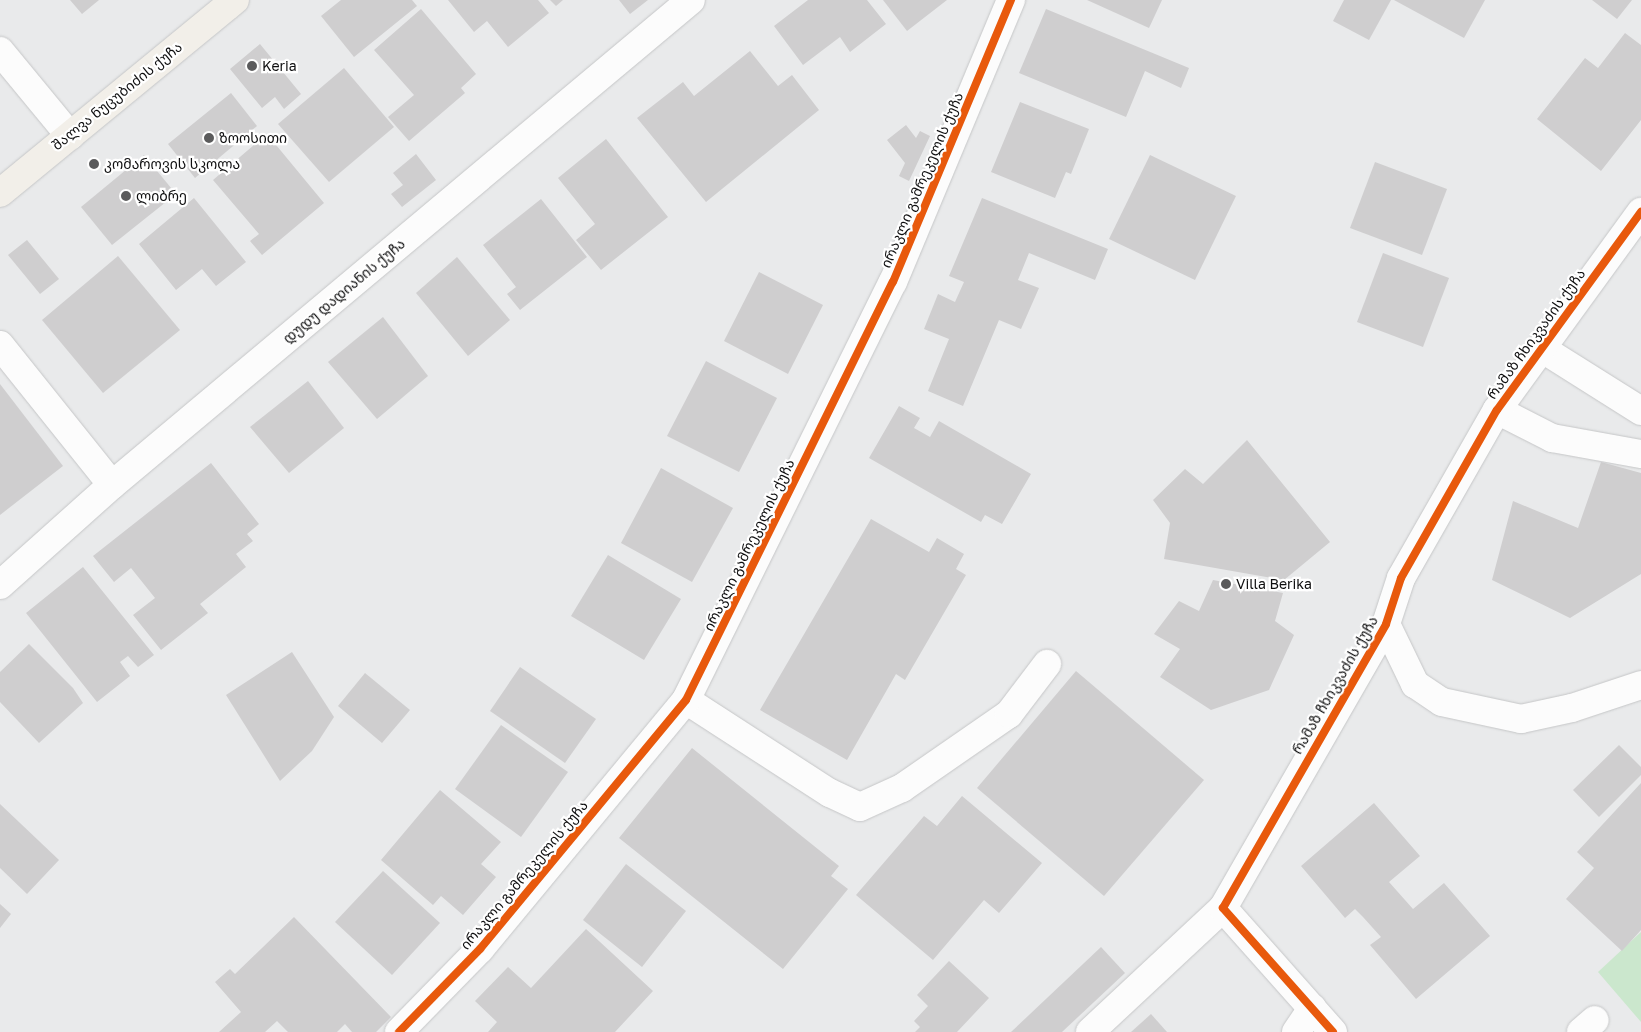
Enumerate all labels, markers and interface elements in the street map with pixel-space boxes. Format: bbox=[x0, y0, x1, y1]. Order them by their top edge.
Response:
street label: შალვა ნუცუბიძის ქუჩა bbox=[49, 38, 185, 154]
place label: Keria bbox=[262, 58, 297, 74]
marker: Keria bbox=[246, 60, 258, 72]
street label: ირაკლი გამრეკელის ქუჩა bbox=[877, 90, 967, 270]
place label: ზოოსითი bbox=[219, 130, 287, 146]
marker: ზოოსითი bbox=[203, 132, 215, 144]
place label: კომაროვის სკოლა bbox=[104, 156, 240, 172]
marker: კომაროვის სკოლა bbox=[88, 158, 100, 170]
place label: ლიბრე bbox=[136, 188, 187, 204]
marker: ლიბრე bbox=[120, 190, 132, 202]
street label: დუდუ დადიანის ქუჩა bbox=[280, 235, 408, 347]
street label: რამაზ ჩხიკვაძის ქუჩა bbox=[1483, 266, 1589, 402]
street label: ირაკლი გამრეკელის ქუჩა bbox=[700, 456, 798, 634]
place label: Villa Berika bbox=[1236, 576, 1312, 592]
marker: Villa Berika bbox=[1220, 578, 1232, 590]
street label: რამაზ ჩხიკვაძის ქუჩა bbox=[1289, 613, 1381, 757]
street label: ირაკლი გამრეკელის ქუჩა bbox=[457, 797, 591, 953]

